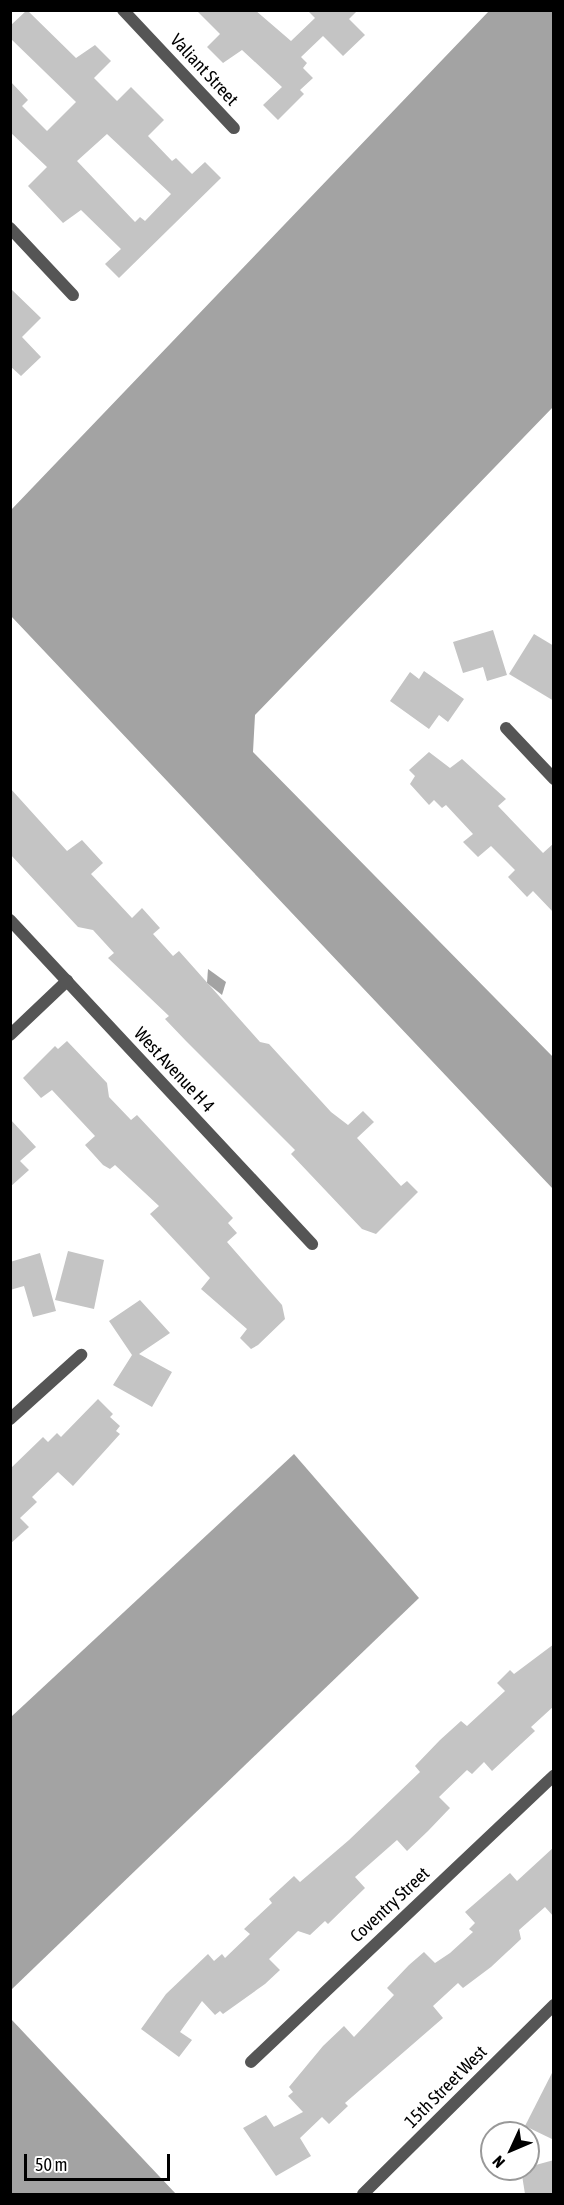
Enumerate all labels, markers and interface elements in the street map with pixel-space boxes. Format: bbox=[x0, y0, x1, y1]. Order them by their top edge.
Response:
street label: Valiant Street bbox=[165, 30, 243, 110]
street label: West Avenue H 4 bbox=[129, 1023, 219, 1117]
street label: Coventry Street bbox=[346, 1863, 434, 1947]
street label: 15th Street West bbox=[400, 2041, 492, 2133]
north arrow bbox=[480, 2121, 540, 2181]
scale bar bbox=[27, 2142, 172, 2180]
text: N bbox=[489, 2152, 508, 2172]
text: 50 m bbox=[35, 2154, 67, 2175]

